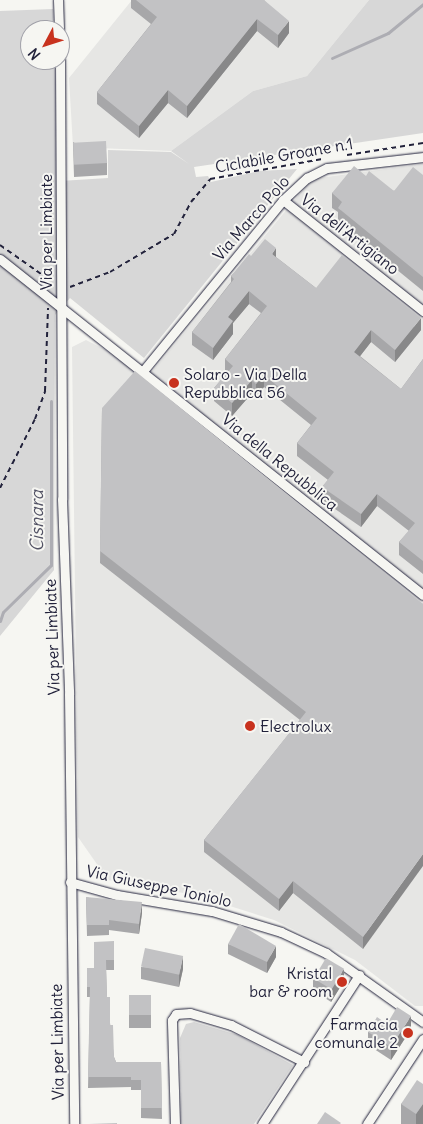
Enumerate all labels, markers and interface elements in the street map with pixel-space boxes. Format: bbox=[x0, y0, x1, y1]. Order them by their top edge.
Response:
north arrow bbox=[20, 20, 70, 70]
text: N bbox=[24, 45, 44, 63]
street label: Ciclabile Groane n.1 bbox=[214, 133, 354, 177]
street label: Via Marco Polo bbox=[209, 171, 293, 265]
street label: Via per Limbiate bbox=[36, 174, 56, 290]
street label: Via dell'Artigiano bbox=[297, 190, 403, 278]
place label: Solaro - Via Della Repubblica 56 bbox=[184, 364, 307, 402]
marker: Solaro - Via Della Repubblica 56 bbox=[168, 377, 180, 389]
street label: Via della Repubblica bbox=[218, 409, 342, 515]
water label: Cisnara bbox=[26, 490, 48, 552]
street label: Via per Limbiate bbox=[40, 579, 64, 695]
place label: Electrolux bbox=[260, 716, 331, 736]
marker: Electrolux bbox=[244, 720, 256, 732]
street label: Via Giuseppe Toniolo bbox=[84, 861, 234, 911]
place label: Kristal bar & room bbox=[249, 963, 332, 1001]
marker: Kristal bar & room bbox=[336, 976, 348, 988]
street label: Via per Limbiate bbox=[46, 984, 68, 1100]
place label: Farmacia comunale 2 bbox=[315, 1014, 398, 1052]
marker: Farmacia comunale 2 bbox=[402, 1027, 414, 1039]

